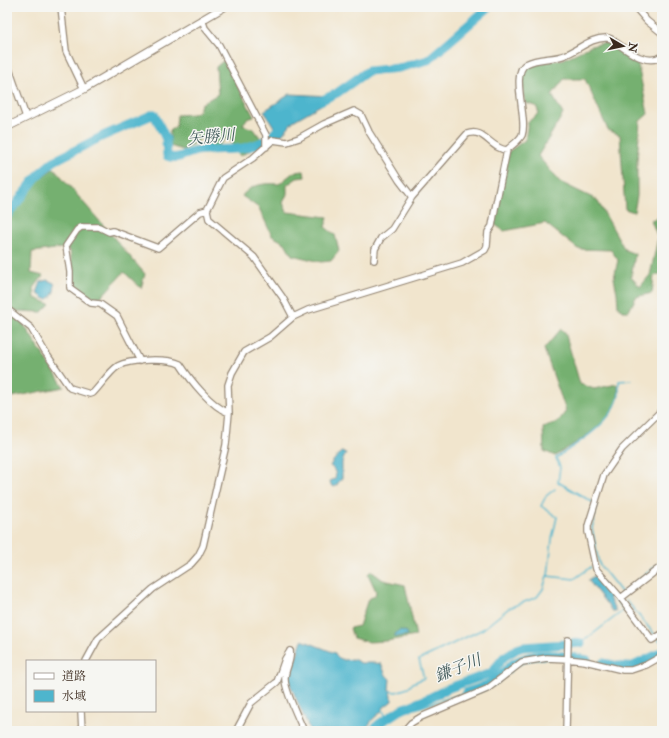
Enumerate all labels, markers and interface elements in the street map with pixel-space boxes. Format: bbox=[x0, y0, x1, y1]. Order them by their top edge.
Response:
north arrow bbox=[603, 26, 643, 66]
text: N bbox=[625, 41, 640, 54]
water label: 矢勝川 bbox=[186, 124, 238, 149]
water label: 鎌子川 bbox=[432, 649, 486, 686]
legend bbox=[26, 660, 156, 712]
text: 道路 bbox=[62, 669, 86, 684]
text: 水域 bbox=[62, 689, 86, 704]

